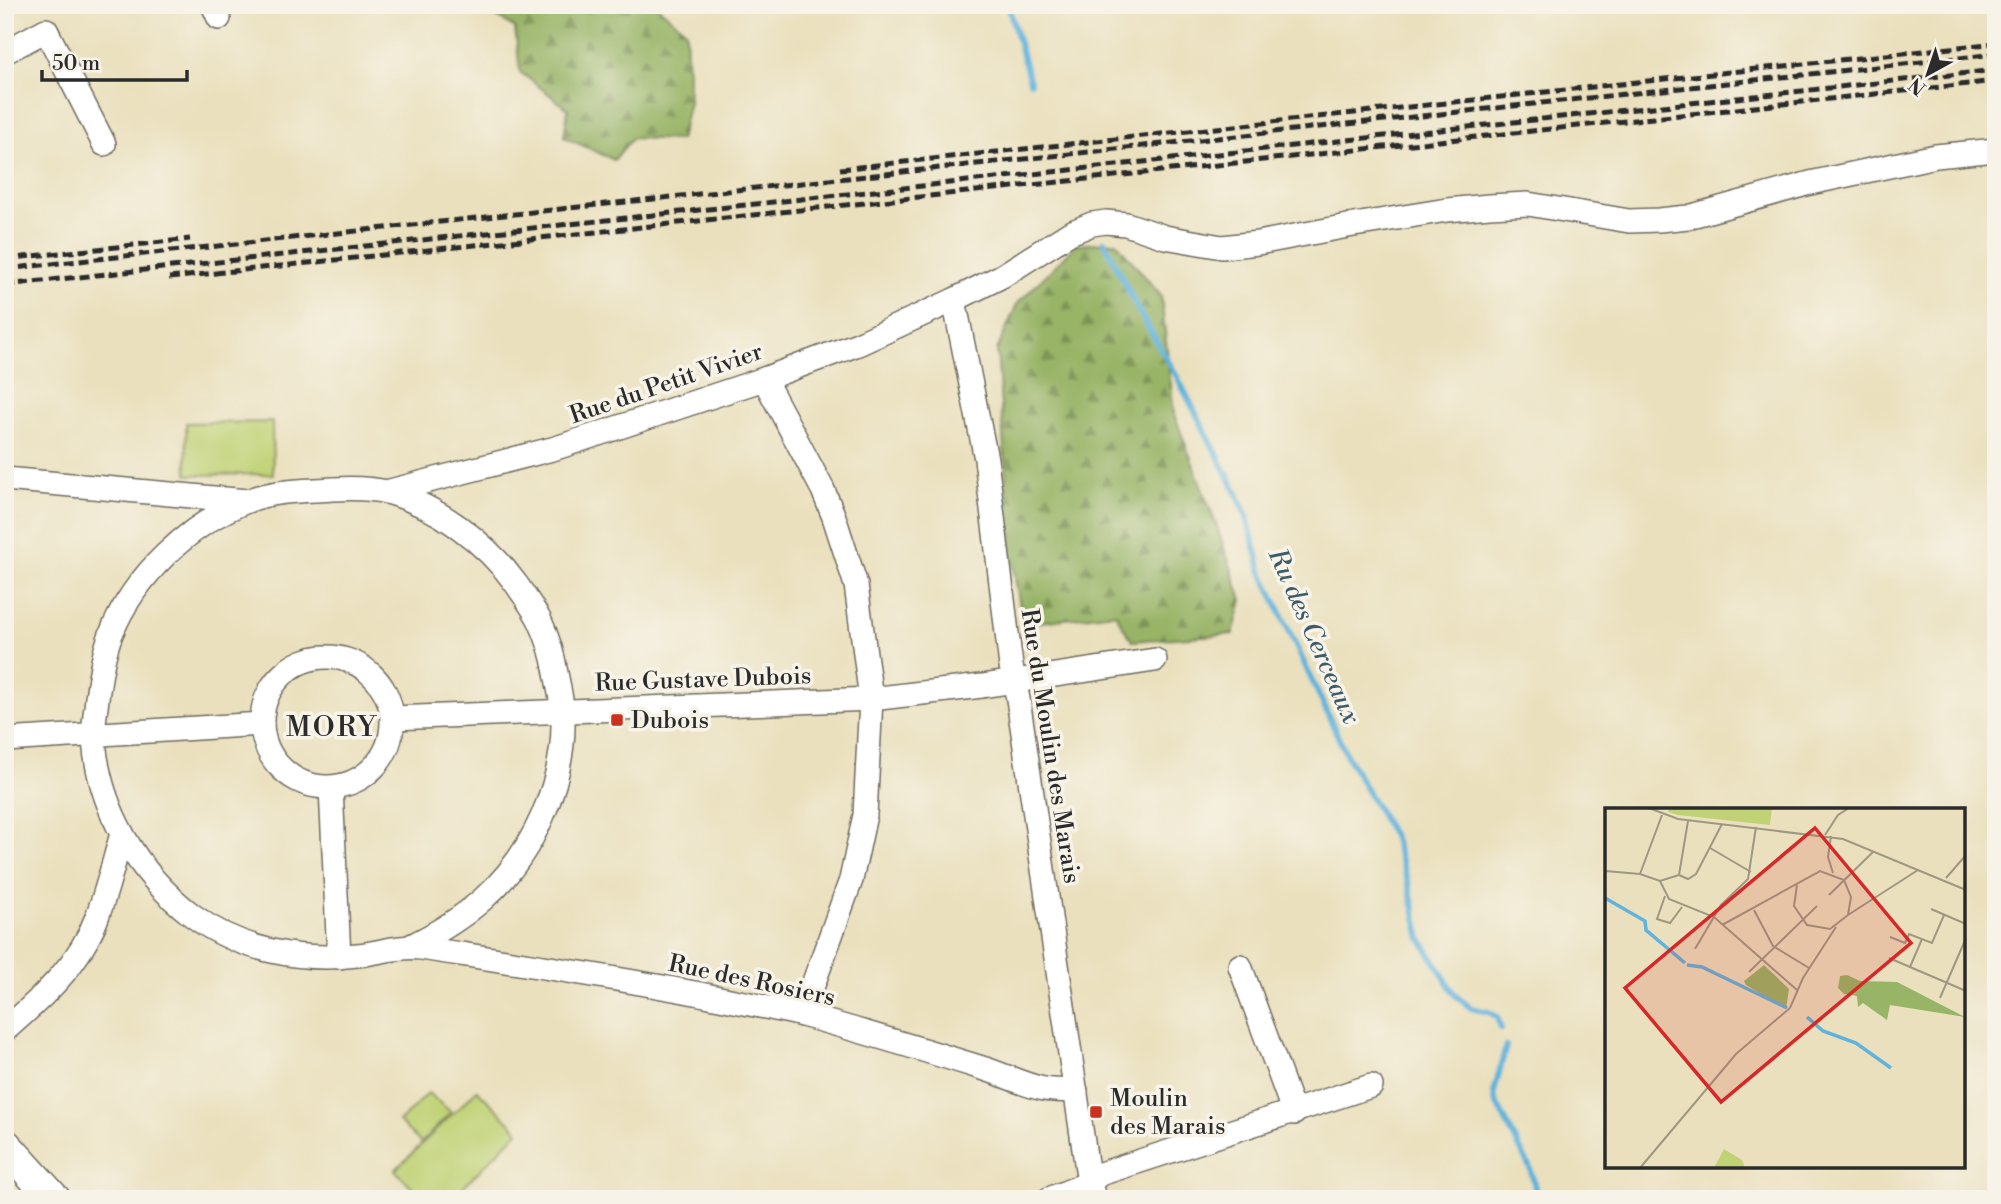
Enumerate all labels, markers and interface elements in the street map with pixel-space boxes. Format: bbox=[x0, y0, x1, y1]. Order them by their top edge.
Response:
scale bar bbox=[42, 38, 187, 82]
north arrow bbox=[1892, 38, 1962, 108]
text: 50 m bbox=[52, 51, 100, 77]
text: N bbox=[1904, 72, 1931, 100]
street label: Rue du Petit Vivier bbox=[566, 337, 767, 431]
water label: Ru des Cerceaux bbox=[1261, 543, 1367, 729]
street label: Rue du Moulin des Marais bbox=[1013, 607, 1087, 886]
street label: Rue Gustave Dubois bbox=[594, 661, 812, 699]
place label: Dubois bbox=[631, 706, 709, 736]
district label: MORY bbox=[286, 710, 378, 745]
marker: Dubois bbox=[609, 712, 625, 728]
inset map bbox=[1605, 808, 1966, 1169]
street label: Rue des Rosiers bbox=[666, 949, 838, 1013]
place label: Moulin des Marais bbox=[1110, 1084, 1225, 1142]
marker: Moulin des Marais bbox=[1088, 1104, 1104, 1120]

